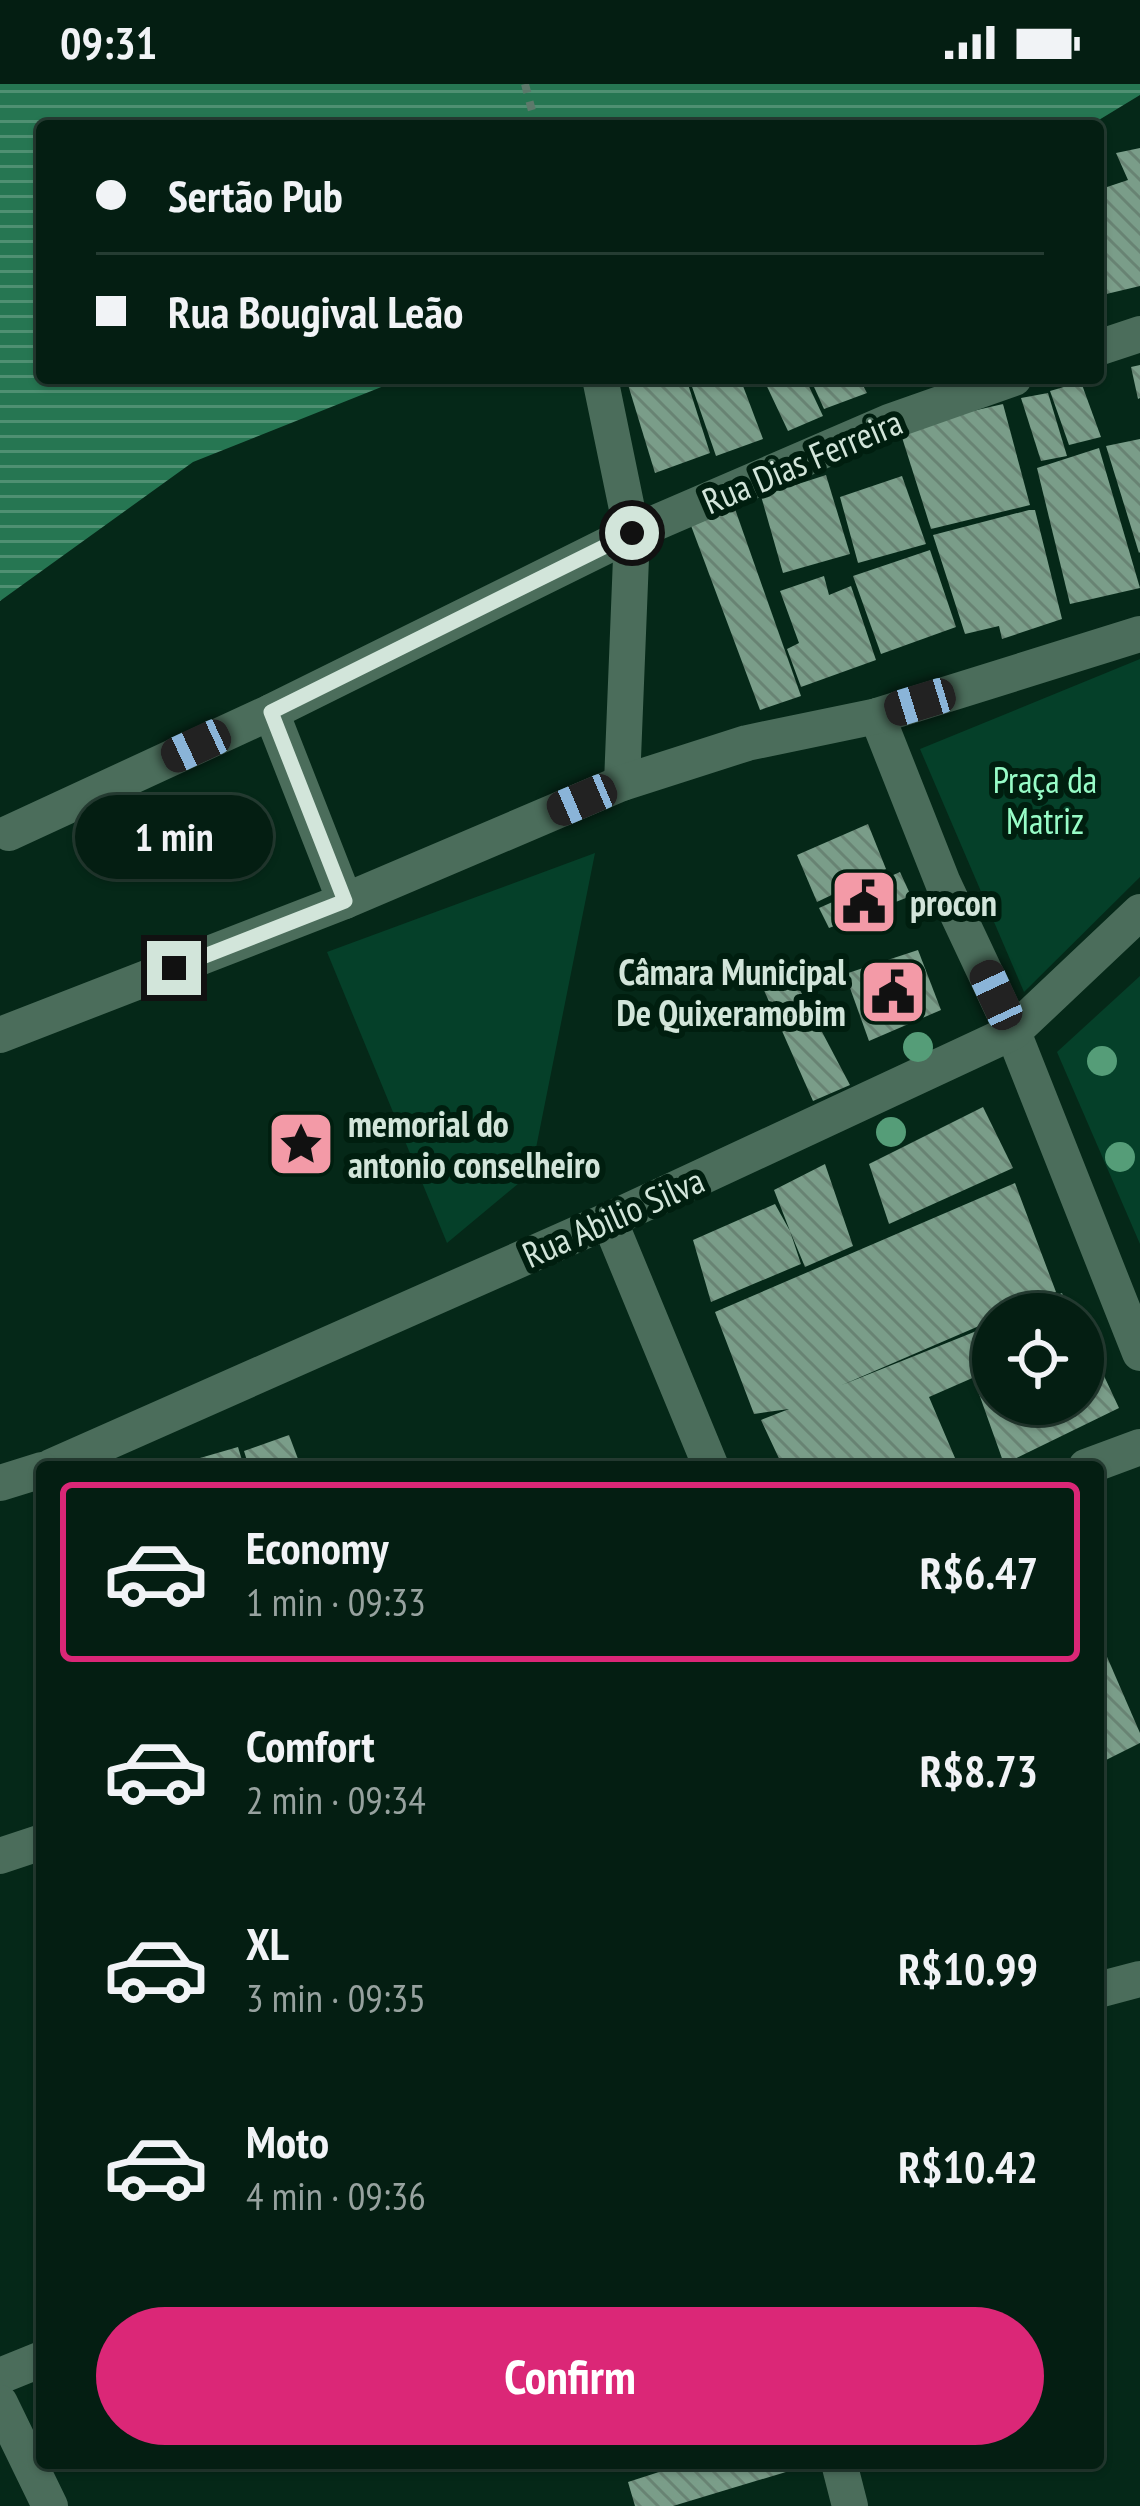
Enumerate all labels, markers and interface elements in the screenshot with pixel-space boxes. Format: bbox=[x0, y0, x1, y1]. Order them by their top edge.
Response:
text: 09:31 bbox=[60, 13, 157, 71]
text: Sertão Pub bbox=[168, 166, 343, 224]
text: Rua Bougival Leão bbox=[168, 282, 463, 340]
street label: Rua Dias Ferreira bbox=[695, 398, 909, 524]
route start bbox=[605, 506, 659, 560]
car bbox=[880, 674, 960, 730]
car bbox=[156, 714, 236, 778]
park label: Praça da Matriz bbox=[993, 756, 1097, 844]
car bbox=[542, 769, 622, 831]
callout: 1 min bbox=[75, 794, 273, 878]
text: 1 min bbox=[135, 811, 213, 862]
public building icon: procon bbox=[829, 867, 899, 937]
place label: procon bbox=[910, 879, 997, 926]
route end bbox=[147, 941, 201, 995]
place label: Câmara Municipal De Quixeramobim bbox=[617, 948, 846, 1036]
car bbox=[964, 955, 1028, 1035]
public building icon: Câmara Municipal De Quixeramobim bbox=[858, 957, 928, 1027]
place label: memorial do antonio conselheiro bbox=[348, 1100, 601, 1188]
place icon: memorial do antonio conselheiro bbox=[266, 1109, 336, 1179]
street label: Rua Abilio Silva bbox=[515, 1156, 711, 1278]
map controls bbox=[972, 1293, 1104, 1425]
button: locate bbox=[972, 1293, 1104, 1425]
icon: car bbox=[102, 1518, 210, 1626]
text: Economy bbox=[246, 1518, 389, 1576]
text: R$6.47 bbox=[920, 1543, 1038, 1601]
text: 1 min · 09:33 bbox=[246, 1576, 426, 1627]
icon: car bbox=[102, 1716, 210, 1824]
text: Comfort bbox=[246, 1716, 375, 1774]
text: R$8.73 bbox=[920, 1741, 1038, 1799]
text: 2 min · 09:34 bbox=[246, 1774, 426, 1825]
icon: car bbox=[102, 1914, 210, 2022]
text: XL bbox=[246, 1914, 289, 1972]
text: R$10.99 bbox=[898, 1939, 1038, 1997]
text: 3 min · 09:35 bbox=[246, 1972, 426, 2023]
icon: car bbox=[102, 2112, 210, 2220]
text: Moto bbox=[246, 2112, 329, 2170]
text: R$10.42 bbox=[898, 2137, 1038, 2195]
text: 4 min · 09:36 bbox=[246, 2170, 426, 2221]
button: Confirm bbox=[96, 2307, 1044, 2445]

